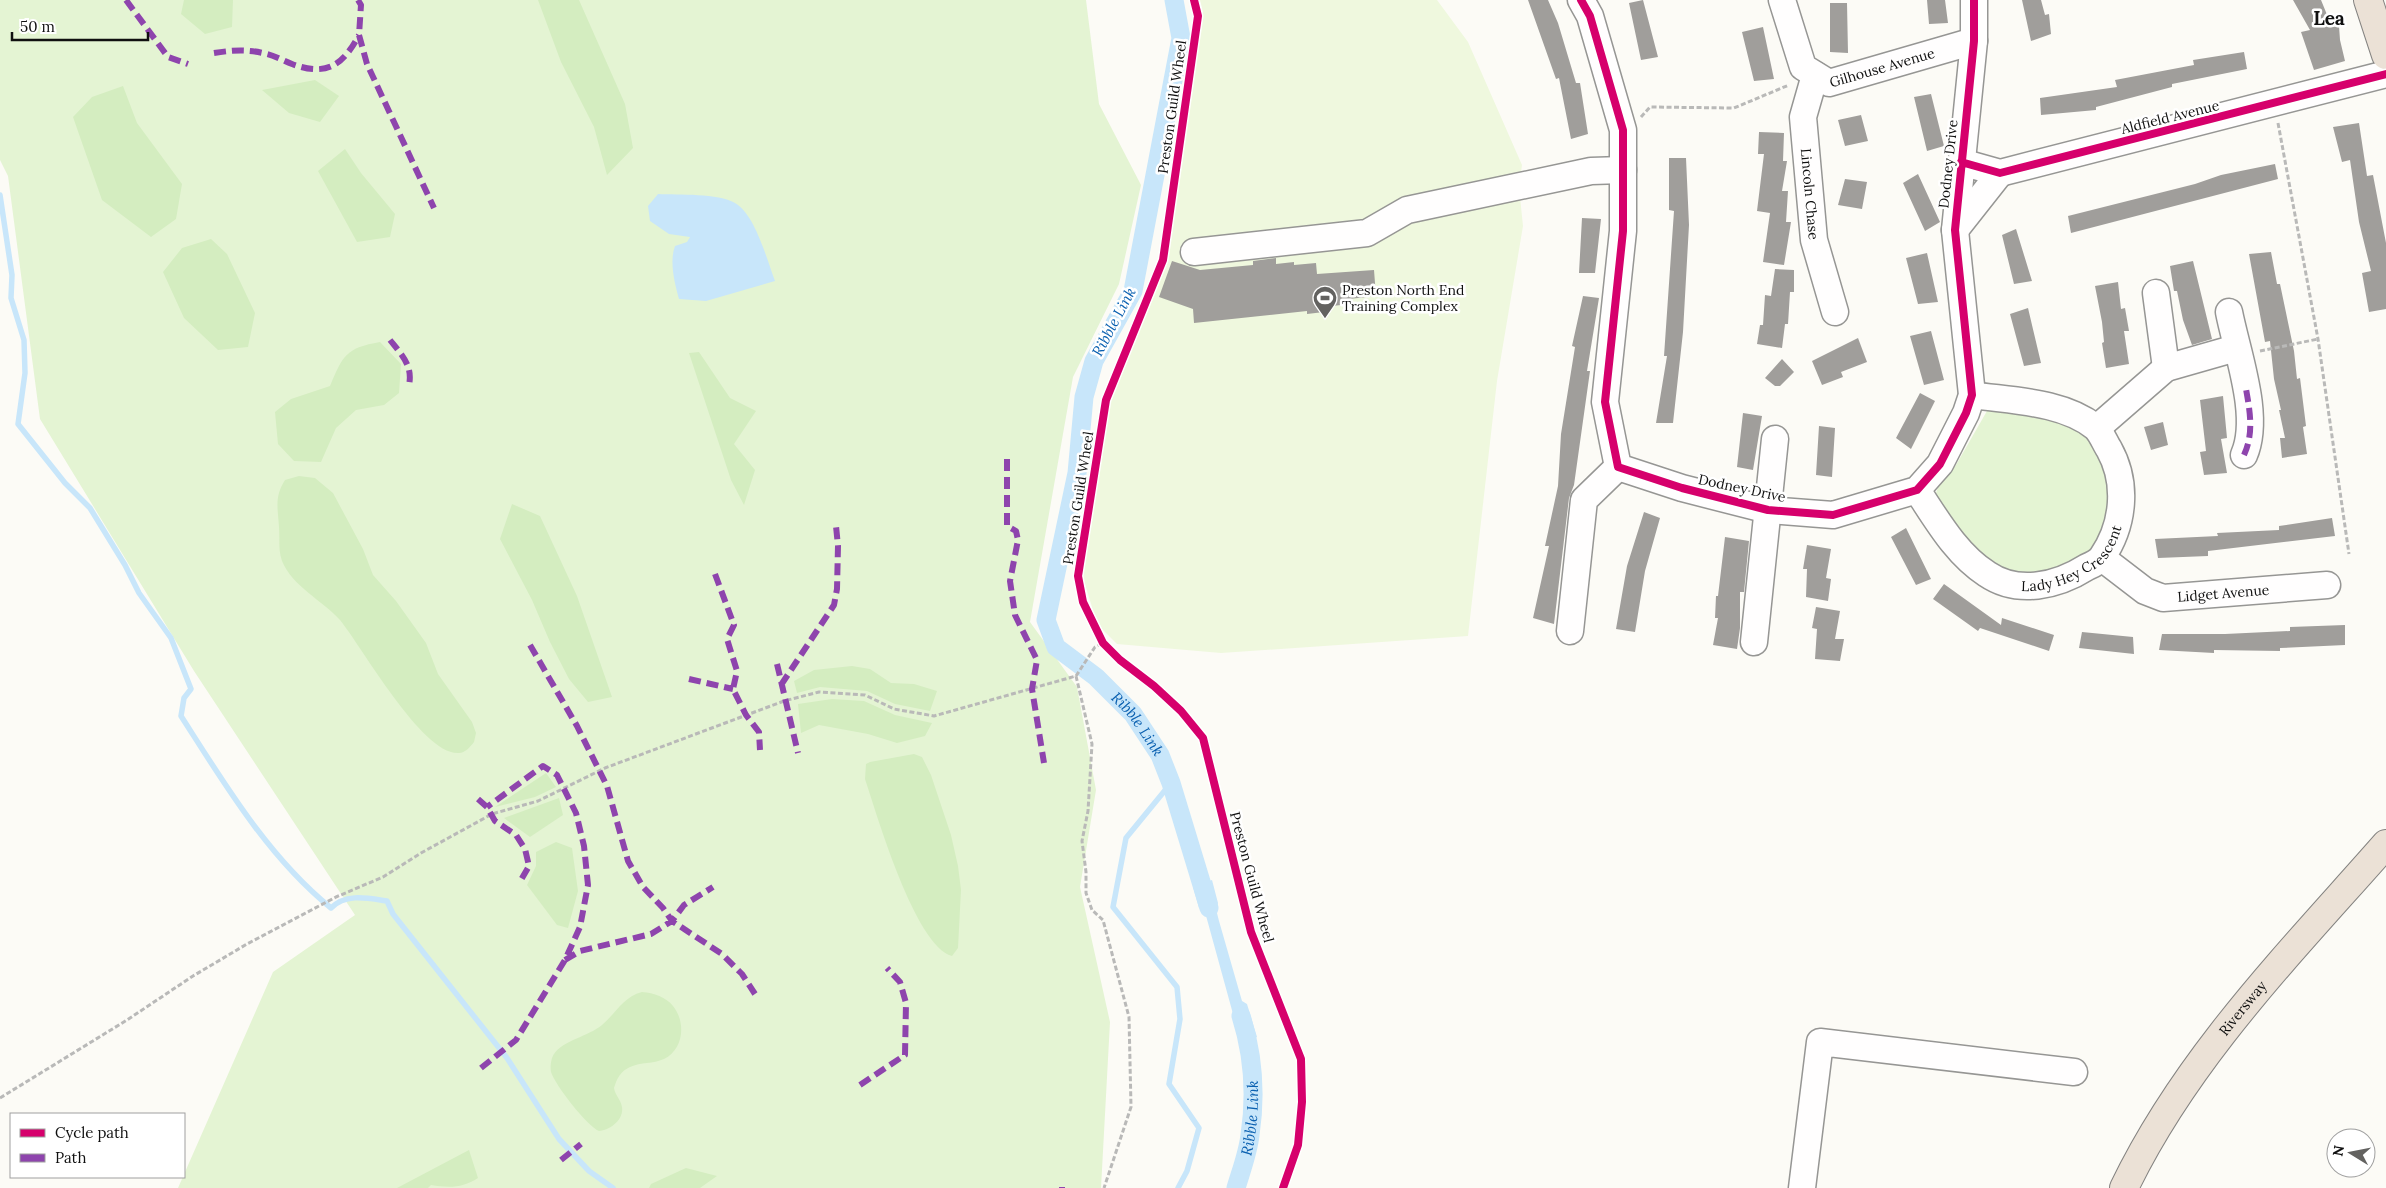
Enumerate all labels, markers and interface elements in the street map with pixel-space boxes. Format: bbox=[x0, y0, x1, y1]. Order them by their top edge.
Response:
district label: Lea bbox=[2313, 6, 2345, 30]
scale bar bbox=[12, 10, 149, 42]
text: 50 m bbox=[20, 17, 55, 36]
street label: Preston Guild Wheel bbox=[1154, 39, 1190, 175]
street label: Gilhouse Avenue bbox=[1827, 44, 1937, 91]
street label: Aldfield Avenue bbox=[2118, 96, 2221, 138]
street label: Dodney Drive bbox=[1934, 118, 1962, 209]
street label: Lincoln Chase bbox=[1797, 148, 1823, 241]
place label: Preston North End Training Complex bbox=[1342, 281, 1464, 315]
water label: Ribble Link bbox=[1087, 284, 1140, 359]
sports icon: Preston North End Training Complex bbox=[1312, 285, 1338, 319]
street label: Preston Guild Wheel bbox=[1059, 430, 1097, 566]
street label: Dodney Drive bbox=[1697, 470, 1788, 506]
street label: Lady Hey Crescent bbox=[2021, 522, 2126, 595]
street label: Lidget Avenue bbox=[2177, 581, 2270, 606]
water label: Ribble Link bbox=[1108, 688, 1168, 760]
street label: Preston Guild Wheel bbox=[1226, 810, 1278, 945]
street label: Riversway bbox=[2215, 977, 2271, 1039]
water label: Ribble Link bbox=[1236, 1080, 1262, 1157]
legend bbox=[10, 1113, 185, 1178]
text: Cycle path bbox=[55, 1123, 129, 1142]
north arrow bbox=[2326, 1128, 2376, 1178]
text: N bbox=[2328, 1144, 2348, 1158]
text: Path bbox=[55, 1148, 86, 1167]

